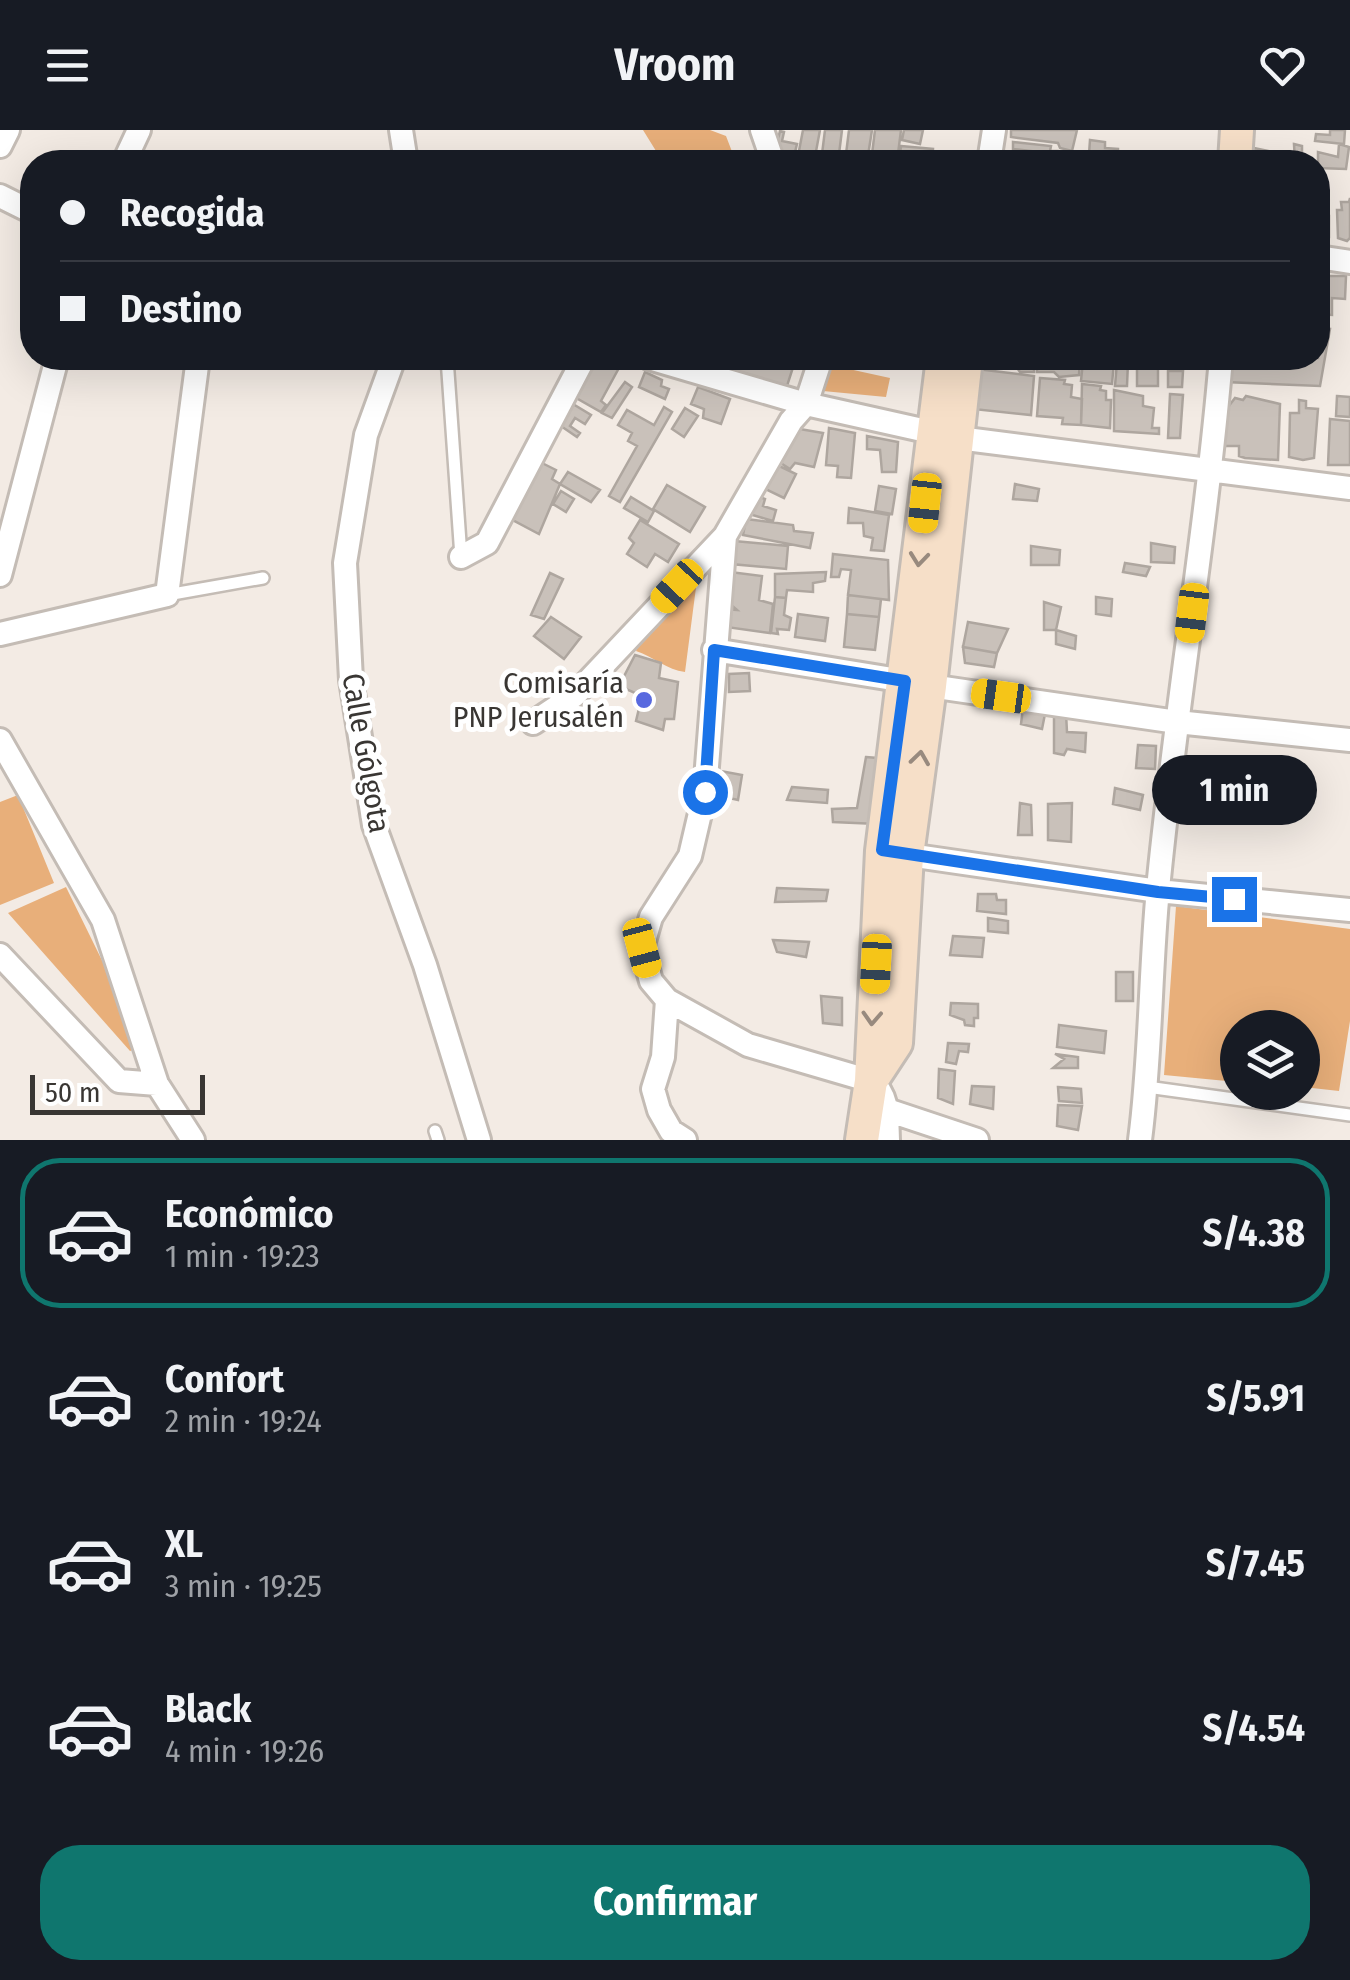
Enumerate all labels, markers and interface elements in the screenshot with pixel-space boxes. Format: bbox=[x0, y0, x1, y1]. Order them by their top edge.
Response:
icon: menu bbox=[40, 38, 95, 93]
text: Vroom bbox=[615, 38, 735, 92]
icon: heart bbox=[1255, 38, 1310, 93]
text: Recogida bbox=[120, 190, 264, 236]
text: Destino bbox=[120, 286, 242, 332]
car bbox=[907, 472, 943, 534]
one-way arrow bbox=[909, 551, 930, 567]
car bbox=[646, 554, 708, 618]
car bbox=[1173, 581, 1211, 645]
place label: Comisaría PNP Jerusalén bbox=[453, 665, 624, 735]
street label: Calle Gólgota bbox=[334, 670, 398, 836]
car bbox=[969, 677, 1033, 715]
marker: Comisaría PNP Jerusalén bbox=[633, 689, 655, 711]
one-way arrow bbox=[909, 750, 930, 767]
callout: 1 min bbox=[1152, 754, 1316, 824]
route start bbox=[683, 770, 728, 815]
text: 1 min bbox=[1200, 771, 1269, 809]
route end bbox=[1212, 877, 1257, 922]
car bbox=[620, 915, 664, 981]
car bbox=[859, 933, 893, 995]
one-way arrow bbox=[862, 1010, 883, 1026]
map controls bbox=[1220, 1010, 1320, 1110]
button: layers bbox=[1220, 1010, 1320, 1110]
scale bar bbox=[30, 1070, 205, 1114]
text: 50 m bbox=[45, 1076, 101, 1109]
icon: car bbox=[45, 1188, 135, 1278]
text: Económico bbox=[165, 1191, 334, 1237]
text: S/4.38 bbox=[1203, 1210, 1305, 1256]
text: 1 min · 19:23 bbox=[165, 1237, 320, 1275]
icon: car bbox=[45, 1353, 135, 1443]
text: Confort bbox=[165, 1356, 284, 1402]
text: S/5.91 bbox=[1207, 1375, 1305, 1421]
text: 2 min · 19:24 bbox=[165, 1402, 322, 1440]
icon: car bbox=[45, 1518, 135, 1608]
text: XL bbox=[165, 1521, 203, 1567]
text: S/7.45 bbox=[1206, 1540, 1305, 1586]
text: 3 min · 19:25 bbox=[165, 1567, 322, 1605]
icon: car bbox=[45, 1683, 135, 1773]
text: Black bbox=[165, 1686, 251, 1732]
text: S/4.54 bbox=[1203, 1705, 1305, 1751]
text: 4 min · 19:26 bbox=[165, 1732, 324, 1770]
button: Confirmar bbox=[40, 1845, 1310, 1960]

